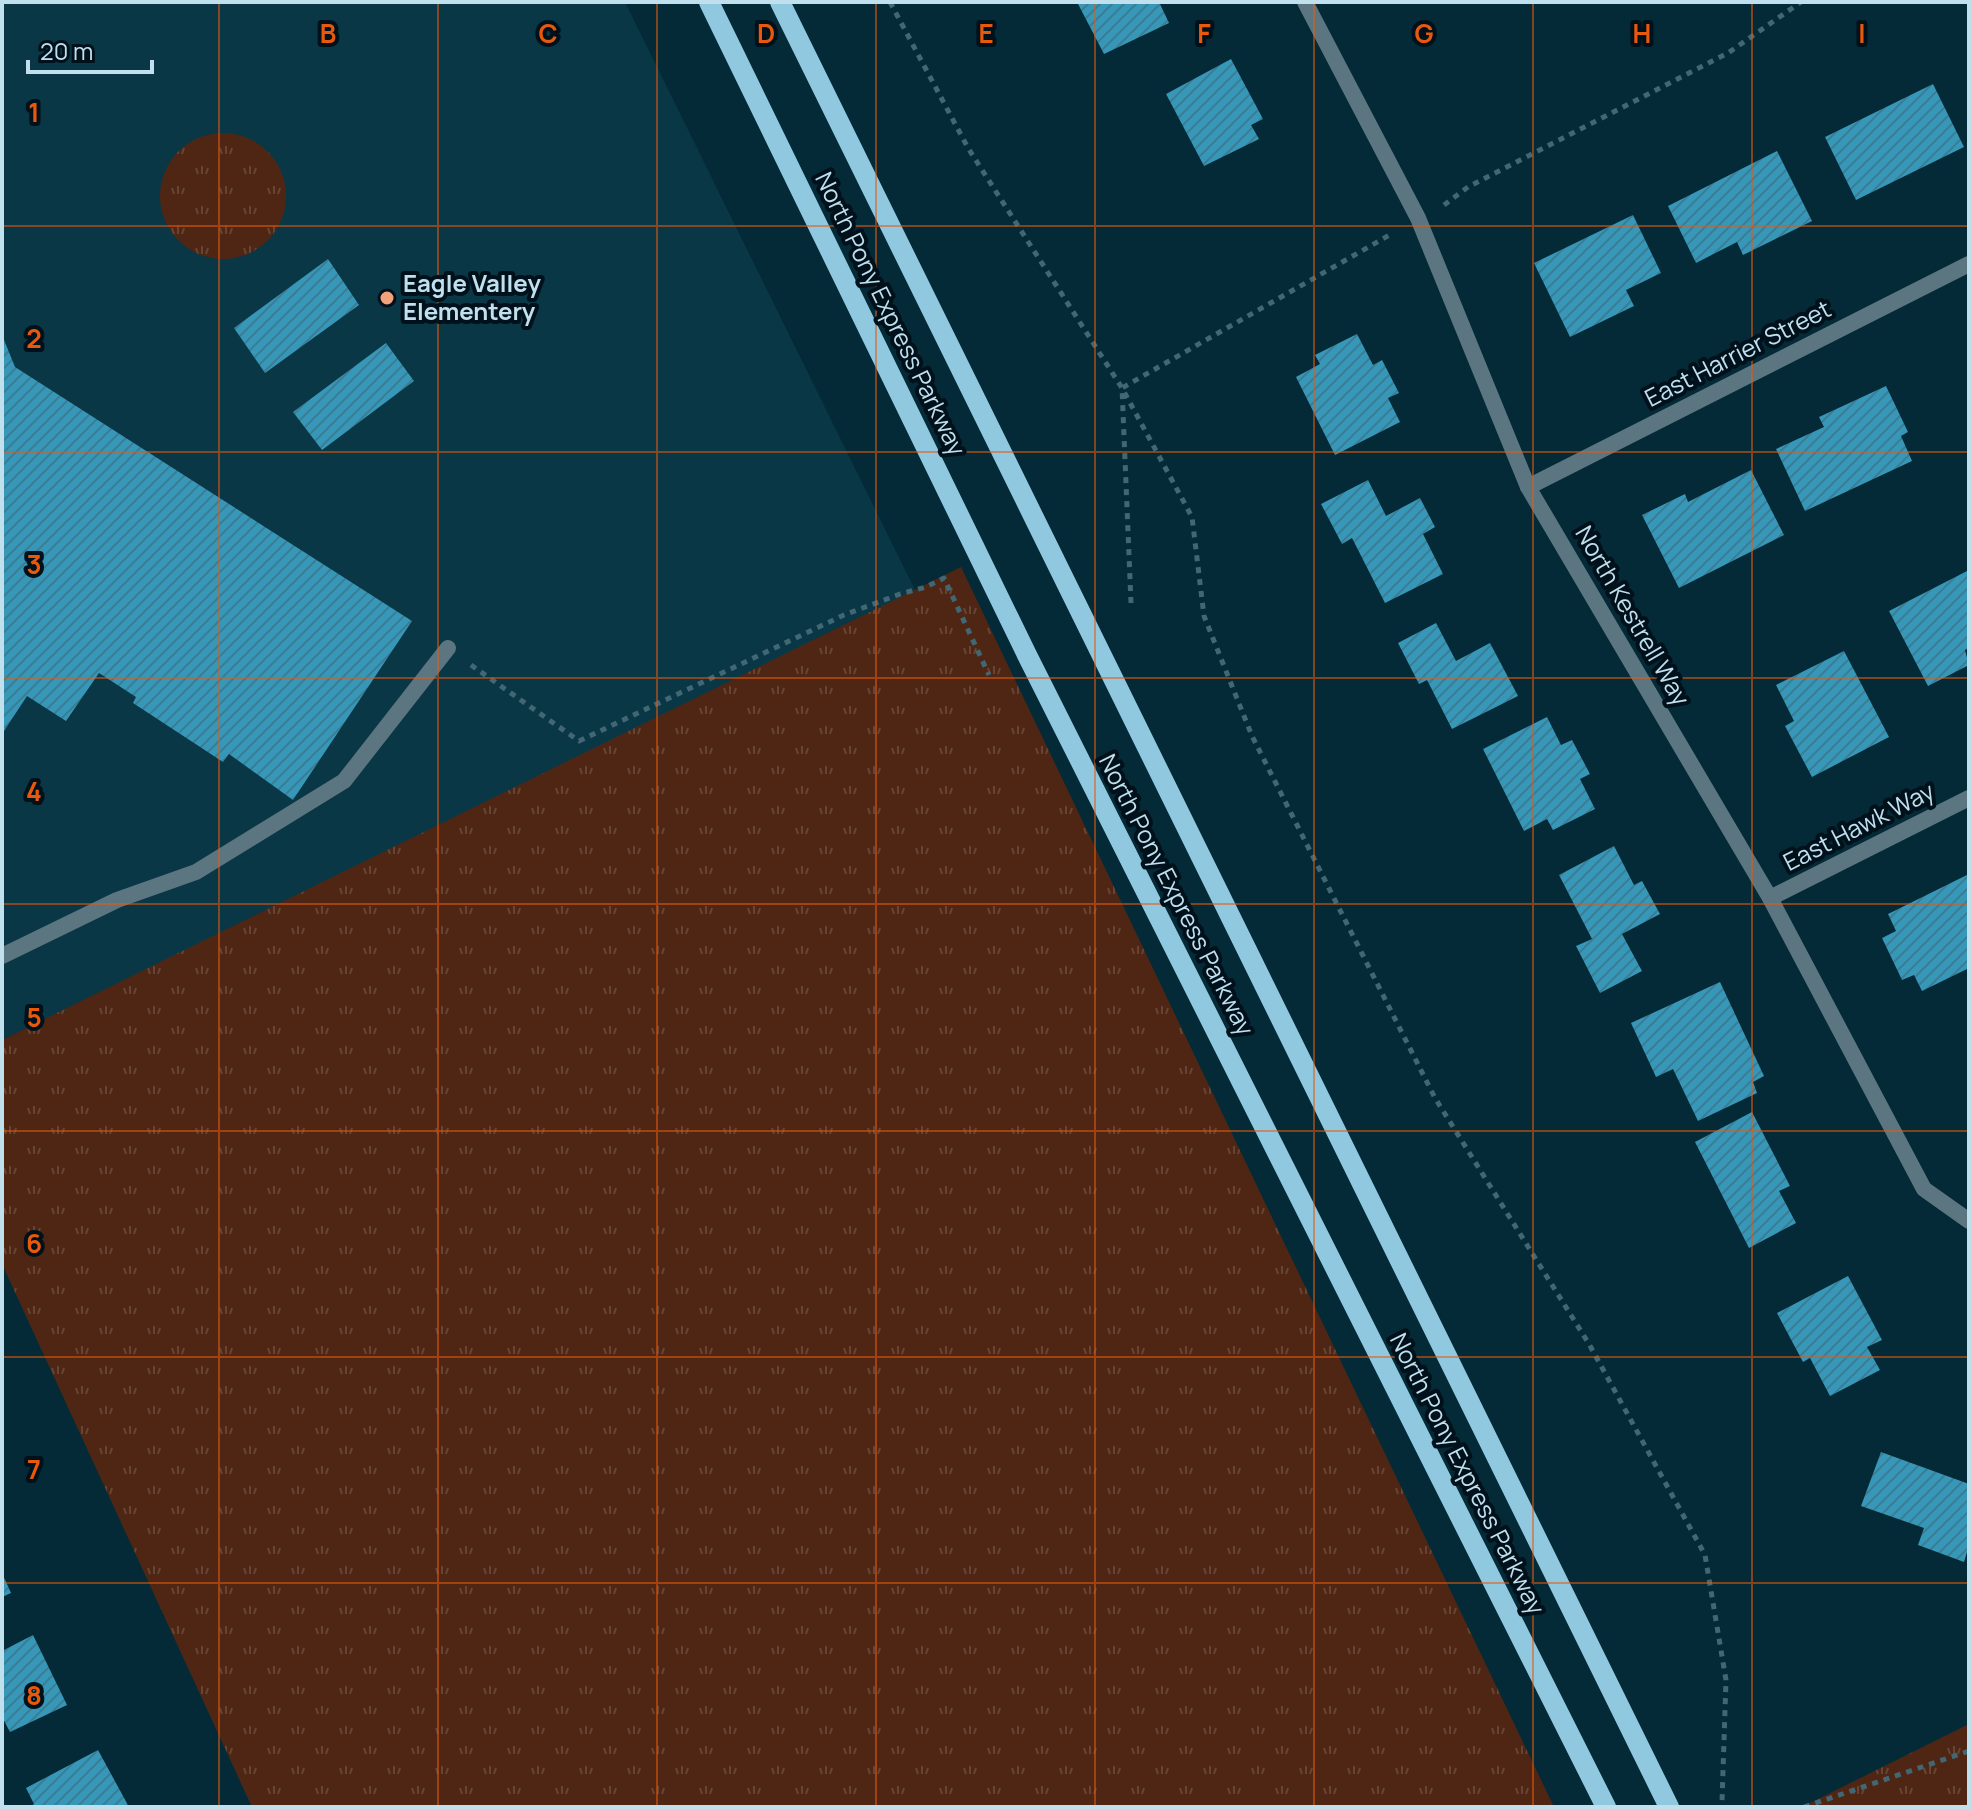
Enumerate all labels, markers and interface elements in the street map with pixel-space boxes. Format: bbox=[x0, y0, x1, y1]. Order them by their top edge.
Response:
text: B bbox=[320, 15, 336, 51]
text: C bbox=[538, 15, 558, 51]
text: D bbox=[757, 15, 775, 51]
text: E bbox=[978, 15, 994, 51]
text: F bbox=[1197, 15, 1211, 51]
text: G bbox=[1414, 15, 1434, 51]
text: H bbox=[1633, 15, 1651, 51]
text: I bbox=[1858, 15, 1866, 51]
scale bar bbox=[28, 24, 152, 74]
text: 20 m bbox=[40, 34, 93, 67]
text: 1 bbox=[28, 94, 40, 130]
street label: North Pony Express Parkway bbox=[808, 166, 975, 461]
place label: Eagle Valley Elementery bbox=[403, 266, 541, 327]
marker: Eagle Valley Elementery bbox=[378, 289, 396, 307]
street label: East Harrier Street bbox=[1639, 292, 1836, 414]
text: 2 bbox=[26, 320, 42, 356]
street label: North Kestrell Way bbox=[1568, 519, 1698, 712]
text: 3 bbox=[26, 546, 42, 582]
street label: North Pony Express Parkway bbox=[1092, 748, 1263, 1041]
text: 4 bbox=[26, 773, 42, 809]
street label: East Hawk Way bbox=[1777, 773, 1940, 878]
text: 5 bbox=[26, 999, 42, 1035]
text: 6 bbox=[26, 1225, 42, 1261]
street label: North Pony Express Parkway bbox=[1383, 1327, 1554, 1620]
text: 7 bbox=[27, 1451, 41, 1487]
text: 8 bbox=[26, 1677, 42, 1713]

